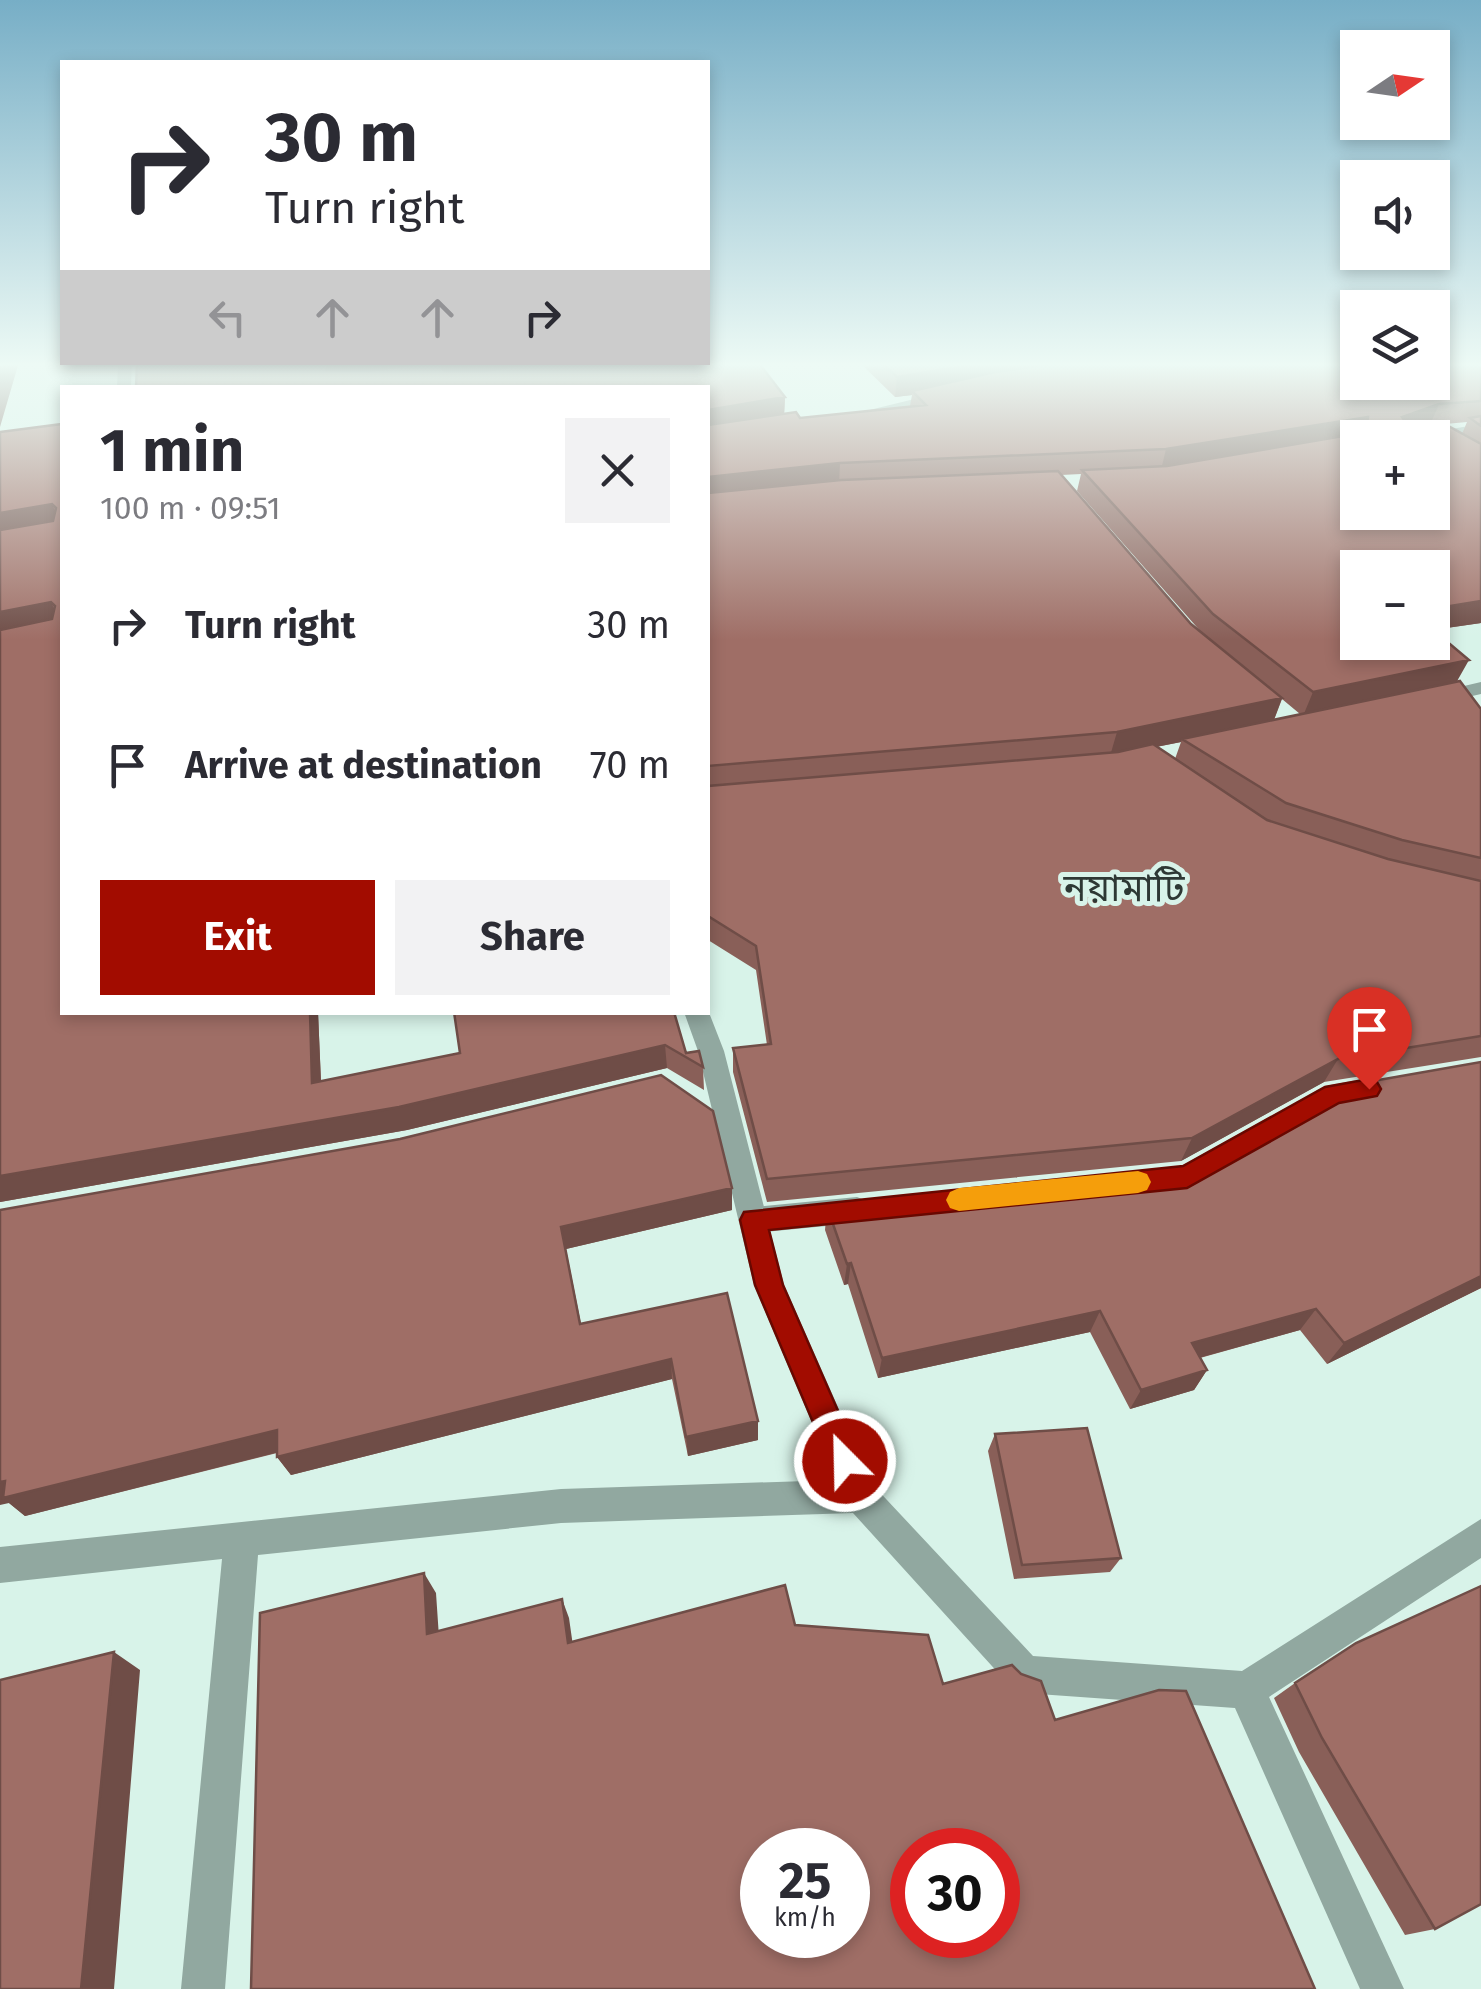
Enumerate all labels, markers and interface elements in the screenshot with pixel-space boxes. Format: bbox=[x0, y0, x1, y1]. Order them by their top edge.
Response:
north arrow bbox=[1340, 30, 1450, 140]
map controls bbox=[1340, 30, 1450, 660]
text: 30 m bbox=[265, 96, 418, 180]
icon: right bbox=[100, 100, 230, 230]
button: sound bbox=[1340, 160, 1450, 270]
text: Turn right bbox=[265, 181, 464, 235]
icon: left bbox=[200, 290, 255, 345]
icon: ahead bbox=[305, 290, 360, 345]
icon: ahead bbox=[410, 290, 465, 345]
icon: right bbox=[515, 290, 570, 345]
button: layers bbox=[1340, 290, 1450, 400]
text: 1 min bbox=[100, 415, 244, 487]
button: close bbox=[565, 418, 670, 523]
button: + bbox=[1340, 420, 1450, 530]
text: 100 m · 09:51 bbox=[100, 489, 281, 527]
button: − bbox=[1340, 550, 1450, 660]
icon: right bbox=[100, 598, 155, 653]
text: Turn right bbox=[185, 602, 355, 648]
text: 30 m bbox=[587, 602, 670, 648]
icon: arrive bbox=[100, 738, 155, 793]
text: Arrive at destination bbox=[185, 742, 542, 788]
text: 70 m bbox=[590, 742, 670, 788]
district label: নয়ামাটি bbox=[1062, 865, 1186, 911]
button: Exit bbox=[100, 880, 375, 995]
button: Share bbox=[395, 880, 670, 995]
pin bbox=[1327, 987, 1412, 1090]
icon: arrive bbox=[1342, 1002, 1397, 1057]
position arrow bbox=[793, 1409, 897, 1513]
speed limit sign: 30 bbox=[890, 1828, 1020, 1958]
text: 25 bbox=[779, 1851, 831, 1911]
text: km/h bbox=[774, 1903, 836, 1933]

